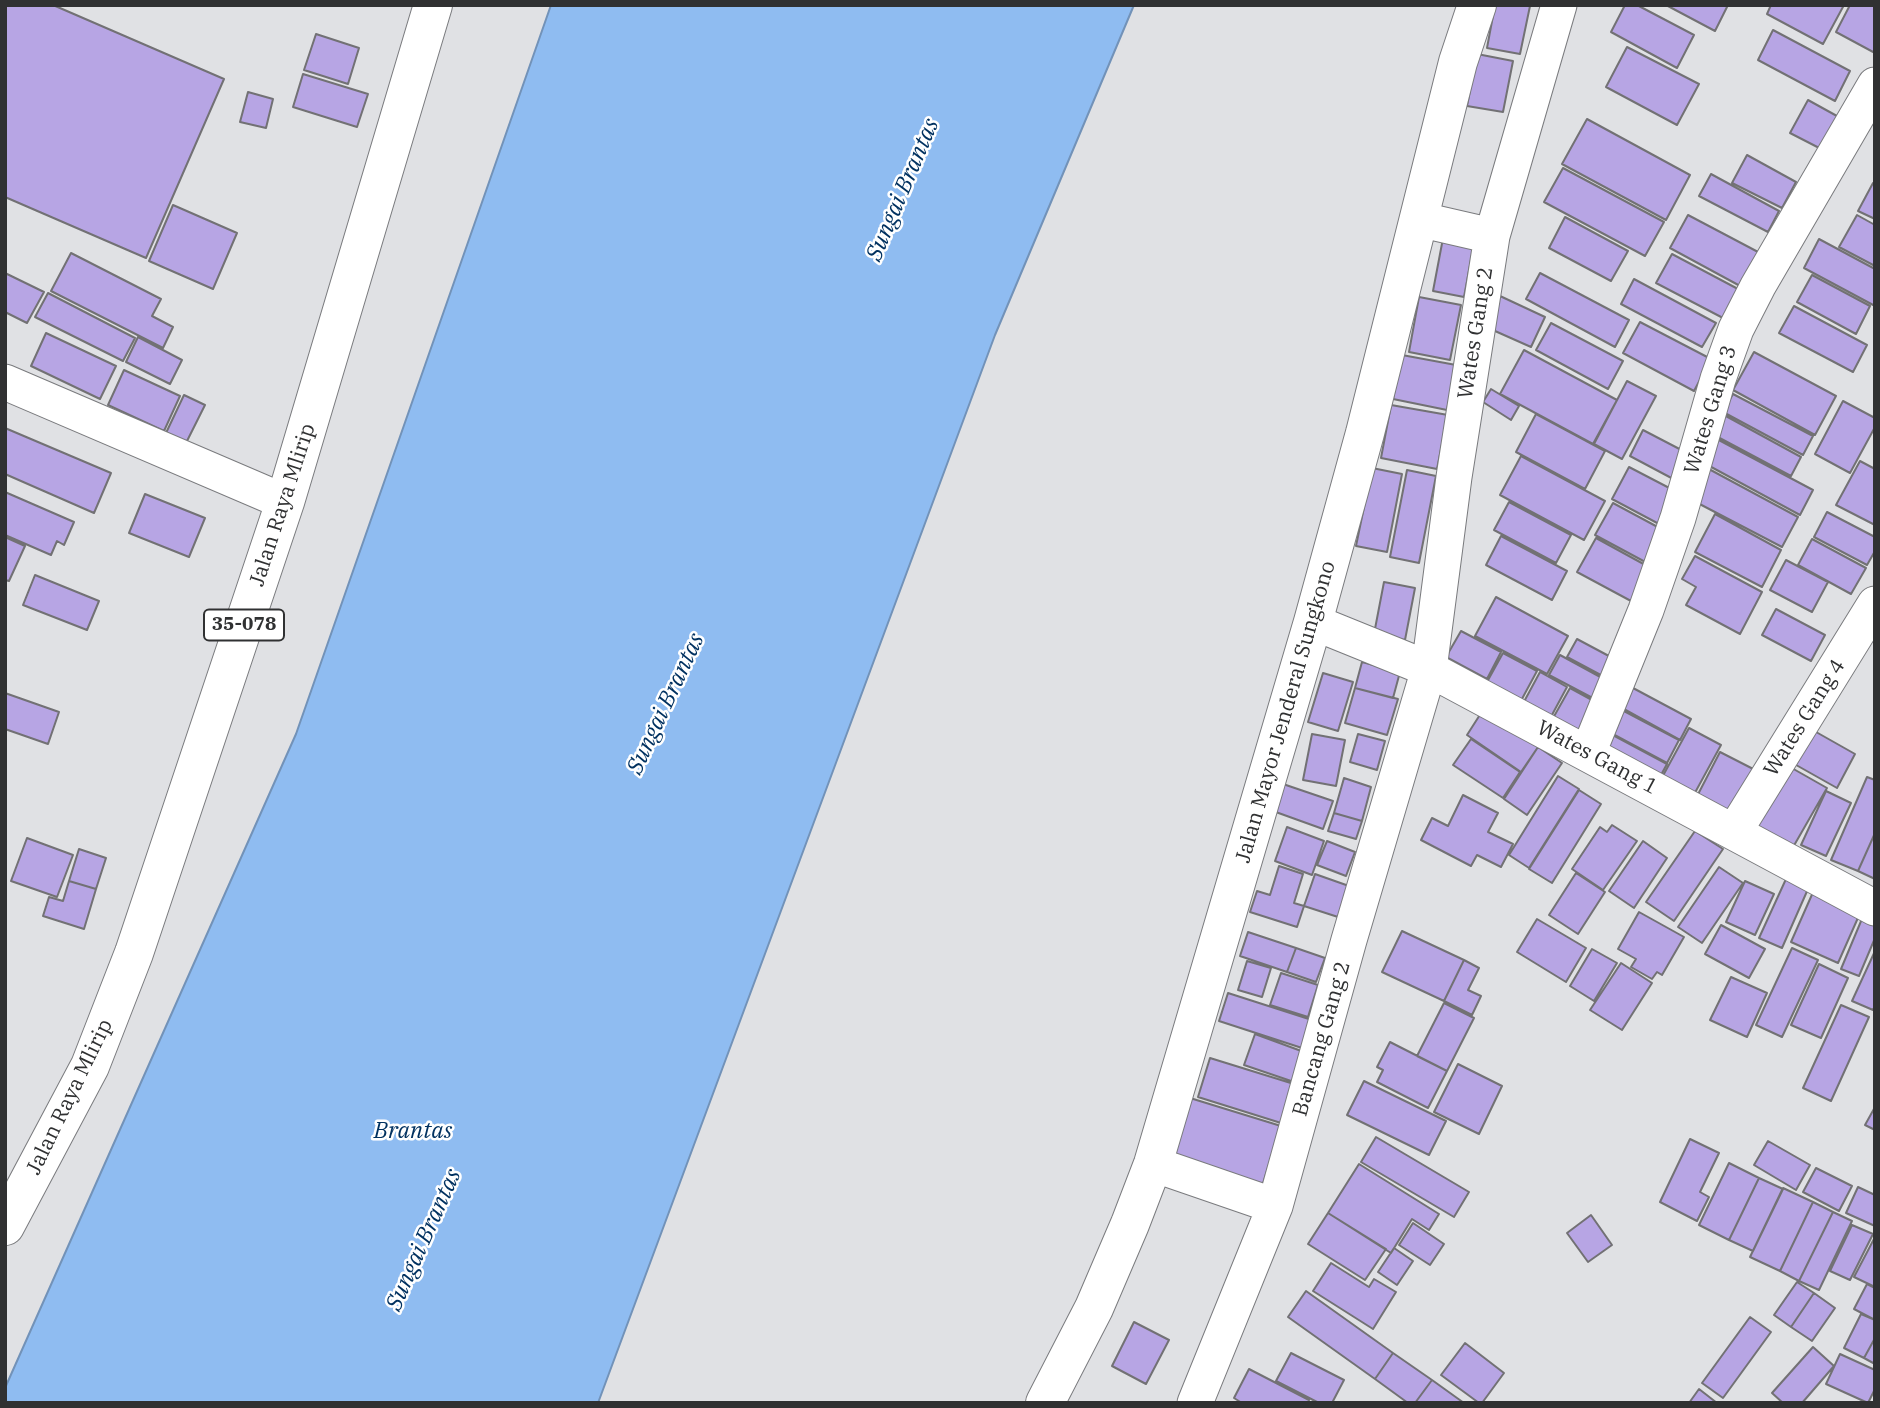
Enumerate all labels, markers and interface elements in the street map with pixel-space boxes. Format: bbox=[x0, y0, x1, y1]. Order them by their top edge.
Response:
water label: Sungai Brantas bbox=[861, 115, 945, 265]
street label: Wates Gang 2 bbox=[1453, 265, 1499, 401]
street label: Wates Gang 3 bbox=[1679, 343, 1743, 477]
street label: Jalan Raya Mlirip bbox=[245, 420, 321, 590]
street label: Jalan Mayor Jenderal Sungkono bbox=[1231, 558, 1341, 866]
road number: 35-078 bbox=[204, 610, 284, 640]
water label: Sungai Brantas bbox=[621, 629, 711, 779]
street label: Wates Gang 4 bbox=[1759, 655, 1851, 781]
street label: Wates Gang 1 bbox=[1532, 716, 1662, 800]
street label: Bancang Gang 2 bbox=[1288, 959, 1356, 1119]
street label: Jalan Raya Mlirip bbox=[21, 1015, 119, 1179]
water label: Brantas bbox=[374, 1117, 452, 1145]
water label: Sungai Brantas bbox=[380, 1165, 468, 1315]

